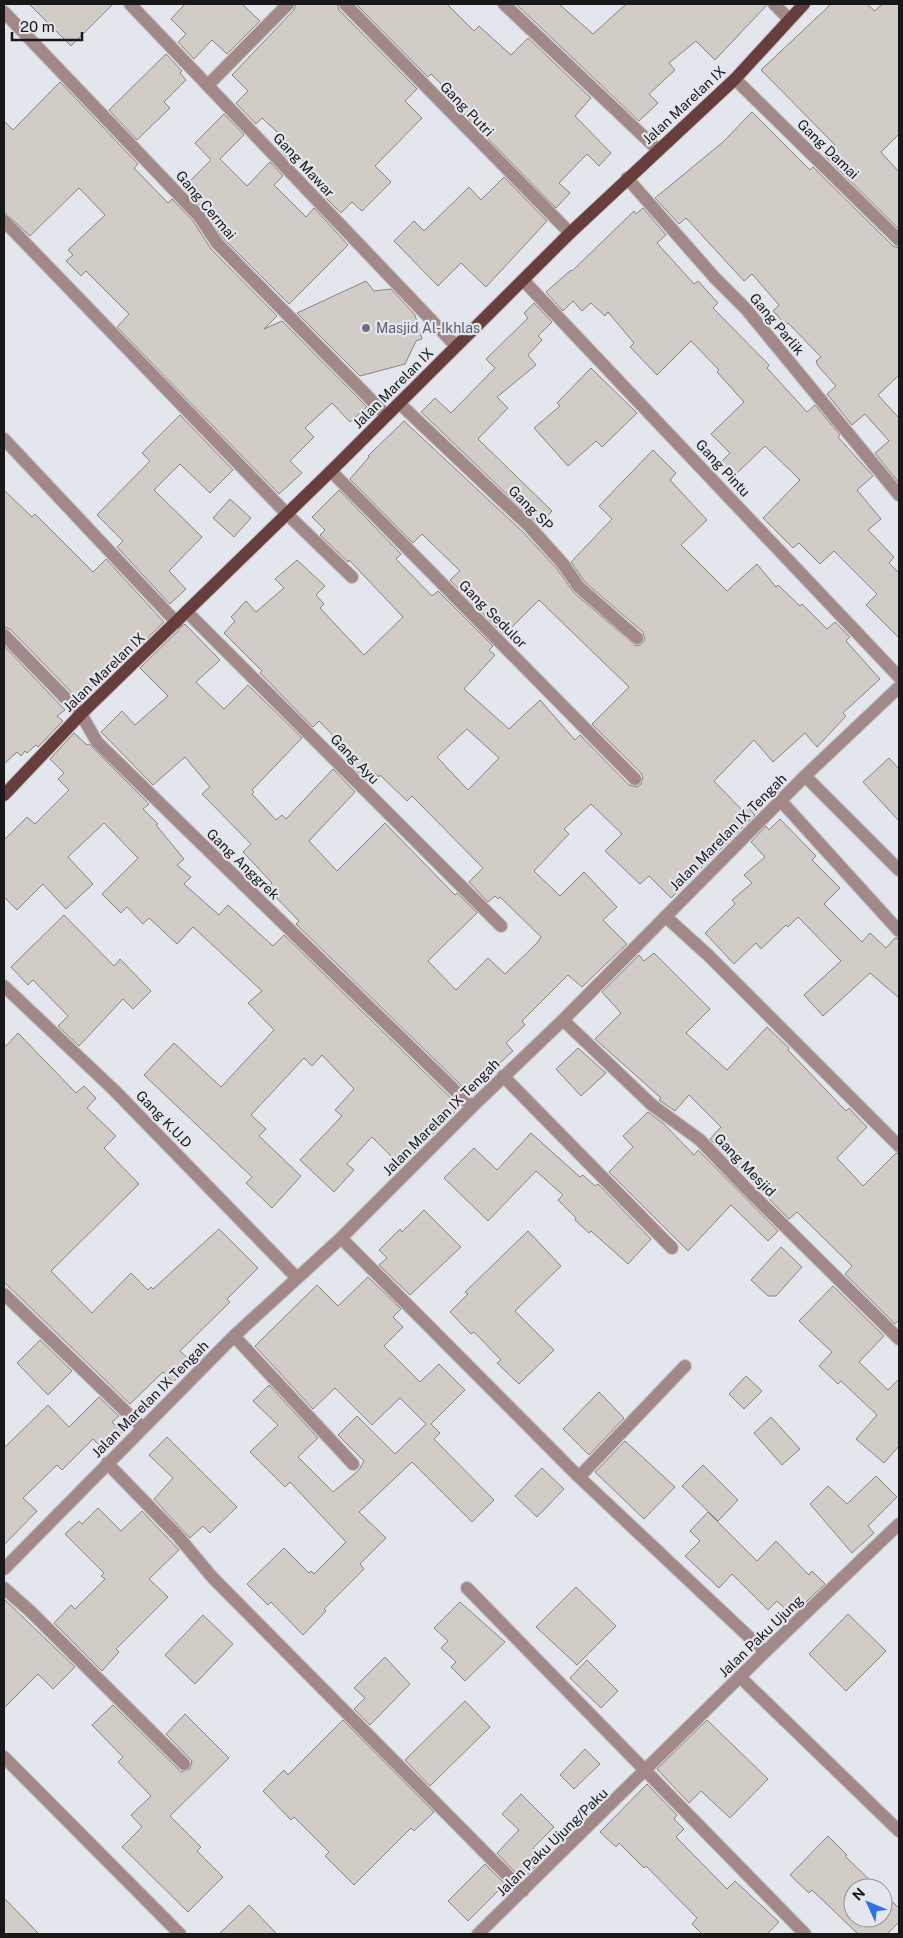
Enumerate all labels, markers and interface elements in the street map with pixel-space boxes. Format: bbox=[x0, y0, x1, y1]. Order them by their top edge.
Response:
scale bar bbox=[12, 10, 82, 42]
text: 20 m bbox=[20, 18, 55, 35]
street label: Jalan Marelan IX bbox=[639, 62, 729, 147]
street label: Gang Putri bbox=[437, 78, 497, 140]
street label: Gang Damai bbox=[794, 116, 862, 182]
street label: Gang Mawar bbox=[270, 130, 338, 200]
street label: Gang Cermai bbox=[173, 167, 239, 243]
street label: Gang Parlik bbox=[747, 290, 808, 358]
place label: Masjid Al-Ikhlas bbox=[376, 320, 480, 336]
marker: Masjid Al-Ikhlas bbox=[360, 322, 372, 334]
street label: Jalan Marelan IX bbox=[350, 344, 437, 431]
street label: Gang Pintu bbox=[693, 436, 753, 500]
street label: Gang SP bbox=[505, 482, 557, 534]
street label: Gang Sedulor bbox=[456, 577, 530, 651]
street label: Jalan Marelan IX bbox=[60, 629, 148, 715]
street label: Gang Ayu bbox=[327, 731, 383, 787]
street label: Jalan Marelan IX Tengah bbox=[666, 770, 790, 894]
street label: Gang Anggrek bbox=[203, 825, 283, 903]
street label: Jalan Marelan IX Tengah bbox=[379, 1055, 503, 1179]
street label: Gang K.U.D bbox=[133, 1087, 195, 1151]
street label: Gang Mesjid bbox=[711, 1130, 779, 1200]
street label: Jalan Marelan IX Tengah bbox=[88, 1337, 212, 1461]
street label: Jalan Paku Ujung bbox=[716, 1592, 807, 1680]
street label: Jalan Paku Ujung/Paku bbox=[493, 1785, 611, 1899]
north arrow bbox=[843, 1878, 893, 1928]
text: N bbox=[849, 1884, 868, 1903]

